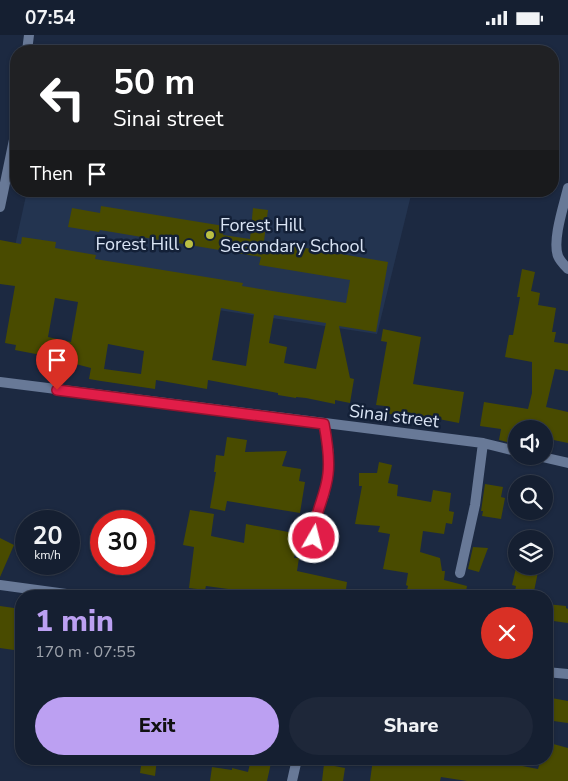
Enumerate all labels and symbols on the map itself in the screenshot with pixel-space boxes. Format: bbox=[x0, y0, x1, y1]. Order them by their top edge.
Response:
place label: Forest Hill Secondary School bbox=[220, 213, 366, 258]
marker: Forest Hill Secondary School bbox=[204, 229, 216, 241]
place label: Forest Hill bbox=[96, 232, 180, 256]
marker: Forest Hill bbox=[183, 238, 195, 250]
pin bbox=[36, 339, 78, 390]
street label: Sinai street bbox=[348, 399, 441, 434]
speed limit sign: 30 bbox=[90, 510, 155, 575]
position arrow bbox=[287, 511, 339, 563]

